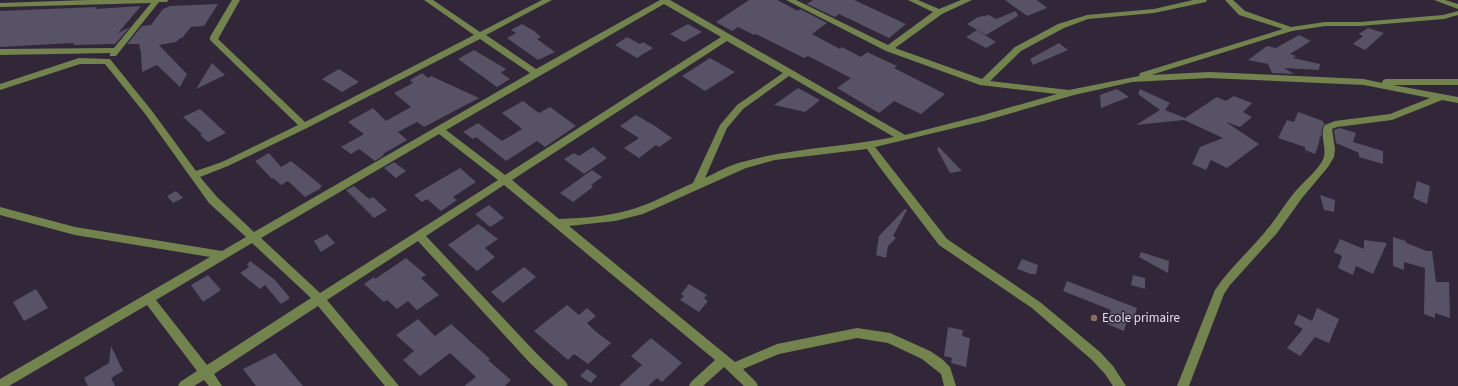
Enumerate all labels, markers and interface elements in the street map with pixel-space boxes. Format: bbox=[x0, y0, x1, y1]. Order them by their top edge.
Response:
place label: Ecole primaire bbox=[1102, 309, 1180, 327]
marker: Ecole primaire bbox=[1089, 313, 1099, 323]

